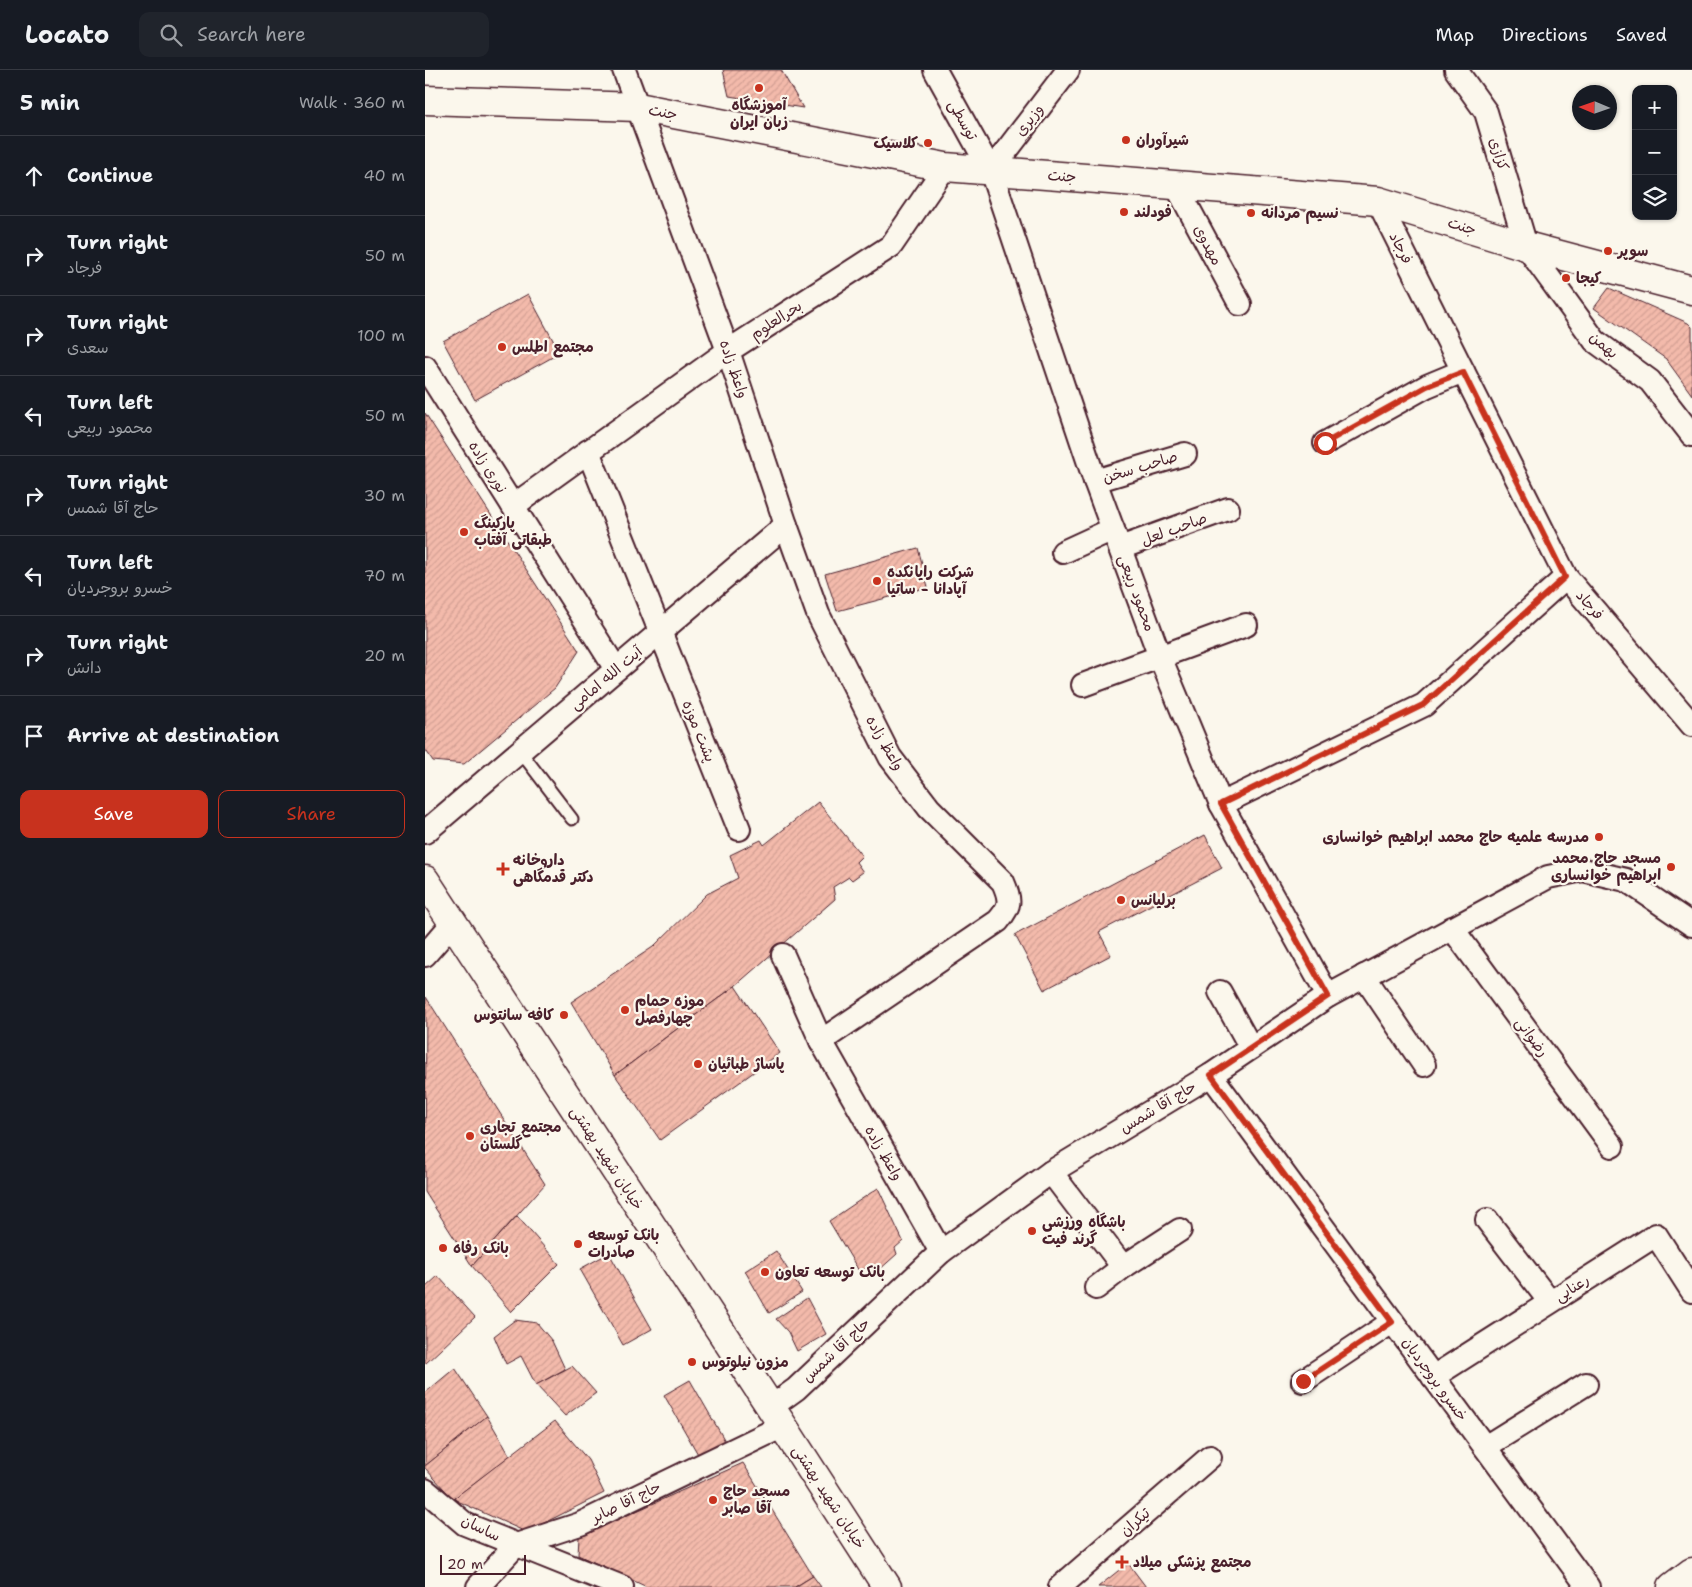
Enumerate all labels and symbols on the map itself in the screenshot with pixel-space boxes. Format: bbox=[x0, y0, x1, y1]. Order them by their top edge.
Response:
marker: آموزشگاه زبان ایران bbox=[753, 82, 765, 94]
north arrow bbox=[1572, 85, 1617, 130]
place label: آموزشگاه زبان ایران bbox=[730, 95, 788, 132]
street label: توسطی bbox=[944, 96, 983, 144]
street label: جنت bbox=[647, 99, 679, 125]
street label: وزیری bbox=[1010, 100, 1048, 140]
place label: شیرآوران bbox=[1136, 130, 1189, 150]
place label: کلاسیک bbox=[873, 133, 918, 153]
marker: شیرآوران bbox=[1120, 134, 1132, 146]
street label: کزازی bbox=[1485, 135, 1513, 173]
marker: کلاسیک bbox=[922, 137, 934, 149]
street label: جنت bbox=[1047, 165, 1077, 187]
place label: فودلند bbox=[1134, 202, 1172, 222]
place label: نسیم مردانه bbox=[1261, 203, 1339, 224]
marker: فودلند bbox=[1118, 206, 1130, 218]
marker: نسیم مردانه bbox=[1245, 207, 1257, 219]
street label: جنت bbox=[1445, 212, 1479, 240]
street label: مهدوی bbox=[1189, 221, 1227, 269]
street label: فرجاد bbox=[1385, 229, 1417, 267]
place label: سوپر bbox=[1616, 241, 1648, 261]
marker: سوپر bbox=[1602, 245, 1614, 257]
place label: کیجا bbox=[1576, 268, 1602, 288]
marker: کیجا bbox=[1560, 272, 1572, 284]
street label: بحرالعلوم bbox=[746, 296, 806, 345]
street label: بهمن bbox=[1585, 327, 1623, 363]
place label: مجتمع اطلس bbox=[512, 337, 594, 358]
street label: واعظ زاده bbox=[715, 337, 753, 401]
marker: مجتمع اطلس bbox=[496, 341, 508, 353]
route start bbox=[1314, 432, 1337, 455]
street label: نوری زاده bbox=[464, 437, 512, 497]
street label: صاحب سخن bbox=[1100, 446, 1180, 488]
street label: صاحب لعل bbox=[1138, 508, 1210, 550]
place label: پارکینگ طبقاتی آفتاب bbox=[474, 513, 552, 550]
marker: پارکینگ طبقاتی آفتاب bbox=[458, 526, 470, 538]
street label: محمود ربیعی bbox=[1114, 552, 1160, 634]
place label: شرکت رایانکده آپادانا - ساتیا bbox=[887, 562, 974, 599]
marker: شرکت رایانکده آپادانا - ساتیا bbox=[871, 575, 883, 587]
street label: فرجاد bbox=[1572, 586, 1608, 624]
street label: آیت الله امامی bbox=[565, 641, 648, 714]
street label: پشت موزه bbox=[678, 697, 720, 765]
street label: واعظ زاده bbox=[861, 712, 909, 774]
place label: مدرسه علمیه حاج محمد ابراهیم خوانساری bbox=[1323, 827, 1589, 848]
marker: مدرسه علمیه حاج محمد ابراهیم خوانساری bbox=[1593, 831, 1605, 843]
place label: مسجد حاج محمد ابراهیم خوانساری bbox=[1551, 848, 1661, 886]
place label: داروخانه دکتر قدمگاهی bbox=[513, 850, 593, 887]
marker: مسجد حاج محمد ابراهیم خوانساری bbox=[1665, 861, 1677, 873]
marker: داروخانه دکتر قدمگاهی bbox=[497, 863, 509, 875]
place label: برلیانس bbox=[1131, 890, 1176, 910]
marker: برلیانس bbox=[1115, 894, 1127, 906]
place label: موزه حمام چهارفصل bbox=[635, 991, 704, 1028]
marker: موزه حمام چهارفصل bbox=[619, 1004, 631, 1016]
place label: کافه سانتوس bbox=[474, 1005, 554, 1025]
marker: کافه سانتوس bbox=[558, 1009, 570, 1021]
street label: رضوانی bbox=[1511, 1013, 1553, 1061]
place label: پاساژ طبائیان bbox=[708, 1054, 785, 1074]
marker: پاساژ طبائیان bbox=[692, 1058, 704, 1070]
street label: حاج آقا شمس bbox=[1116, 1076, 1200, 1138]
street label: خیابان شهید بهشتی bbox=[566, 1102, 648, 1214]
place label: مجتمع تجاری گلستان bbox=[480, 1117, 562, 1154]
street label: واعظ زاده bbox=[860, 1122, 908, 1184]
marker: مجتمع تجاری گلستان bbox=[464, 1130, 476, 1142]
place label: باشگاه ورزشی گرند فیت bbox=[1042, 1212, 1126, 1249]
place label: بانک توسعه صادرات bbox=[588, 1225, 659, 1262]
marker: باشگاه ورزشی گرند فیت bbox=[1026, 1225, 1038, 1237]
place label: بانک رفاه bbox=[453, 1238, 509, 1258]
marker: بانک توسعه صادرات bbox=[572, 1238, 584, 1250]
marker: بانک رفاه bbox=[437, 1242, 449, 1254]
place label: بانک توسعه تعاون bbox=[775, 1262, 885, 1282]
marker: بانک توسعه تعاون bbox=[759, 1266, 771, 1278]
street label: رعنایی bbox=[1551, 1270, 1593, 1306]
street label: حاج آقا شمس bbox=[798, 1313, 874, 1387]
street label: خسرو بروجردیان bbox=[1398, 1333, 1472, 1425]
place label: مزون نیلوتوس bbox=[702, 1352, 789, 1372]
marker: مزون نیلوتوس bbox=[686, 1356, 698, 1368]
route end bbox=[1292, 1370, 1315, 1393]
street label: خیابان شهید بهشتی bbox=[788, 1441, 870, 1553]
street label: حاج آقا صابر bbox=[586, 1477, 664, 1528]
place label: مسجد حاج آقا صابر bbox=[721, 1481, 790, 1518]
marker: مسجد حاج آقا صابر bbox=[707, 1494, 719, 1506]
street label: تیکران bbox=[1116, 1503, 1155, 1541]
street label: ساسان bbox=[458, 1510, 504, 1546]
scale bar bbox=[440, 1552, 526, 1575]
place label: مجتمع پزشکی میلاد bbox=[1133, 1552, 1252, 1573]
marker: مجتمع پزشکی میلاد bbox=[1115, 1555, 1129, 1569]

